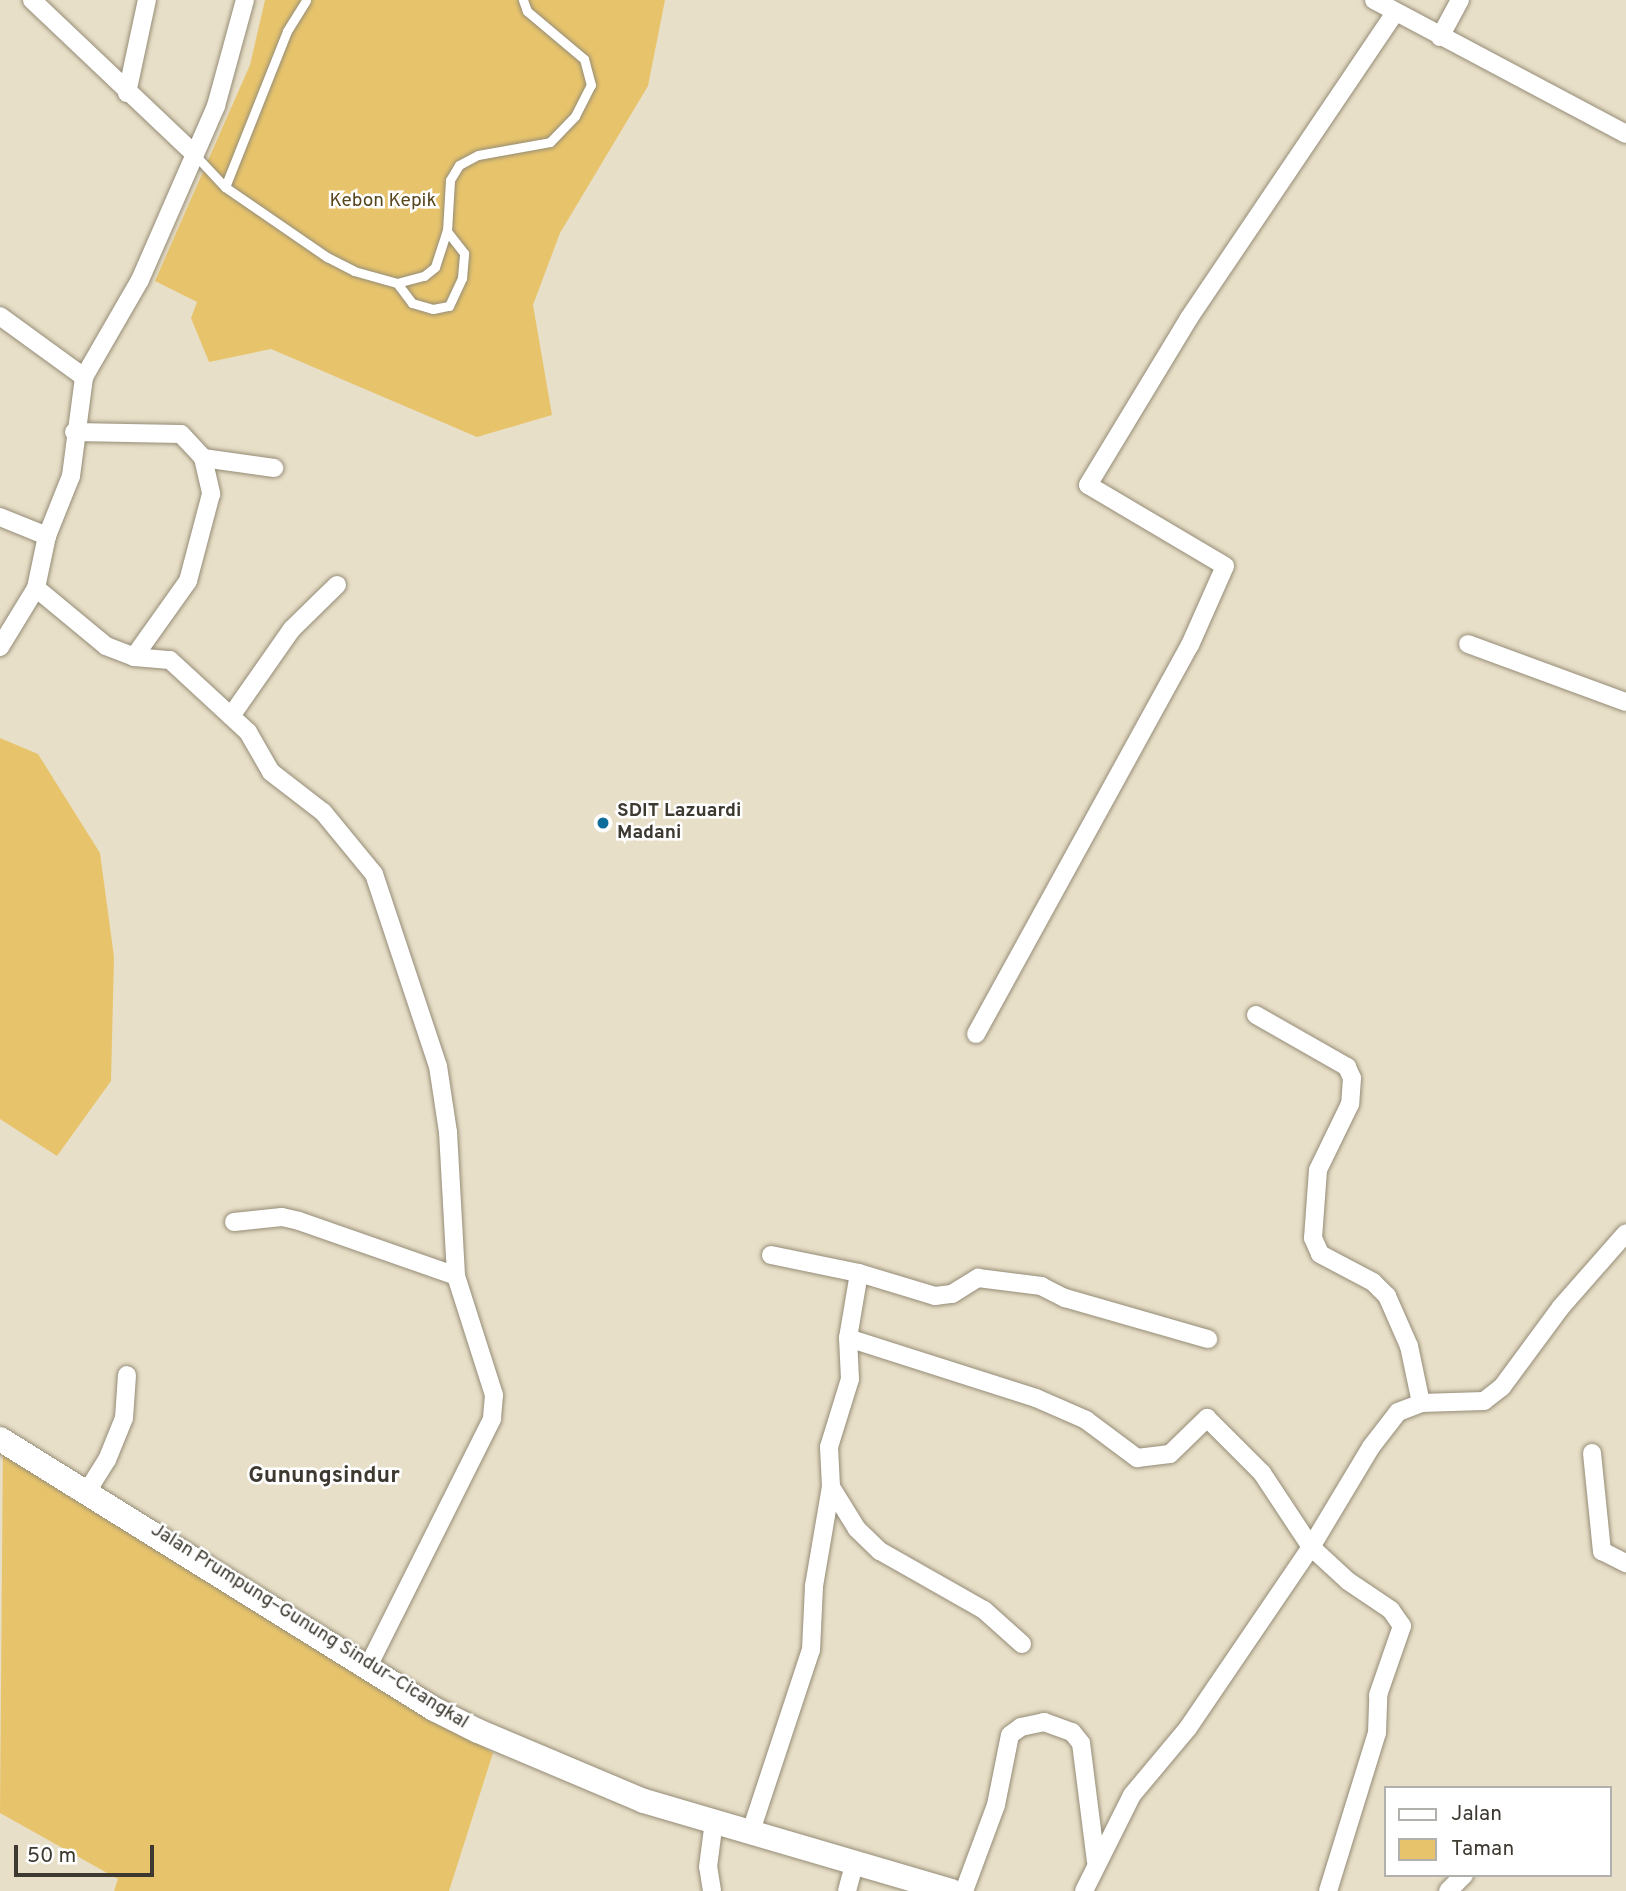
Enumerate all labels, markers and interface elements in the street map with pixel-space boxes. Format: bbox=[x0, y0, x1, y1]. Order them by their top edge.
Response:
park label: Kebon Kepik bbox=[329, 191, 437, 213]
place label: SDIT Lazuardi Madani bbox=[617, 801, 741, 845]
marker: SDIT Lazuardi Madani bbox=[595, 815, 611, 831]
district label: Gunungsindur bbox=[248, 1463, 400, 1491]
street label: Jalan Prumpung–Gunung Sindur–Cicangkal bbox=[146, 1519, 472, 1735]
legend bbox=[1384, 1786, 1612, 1877]
text: Jalan bbox=[1451, 1801, 1502, 1828]
scale bar bbox=[18, 1832, 158, 1876]
text: Taman bbox=[1451, 1836, 1514, 1863]
text: 50 m bbox=[27, 1843, 76, 1870]

